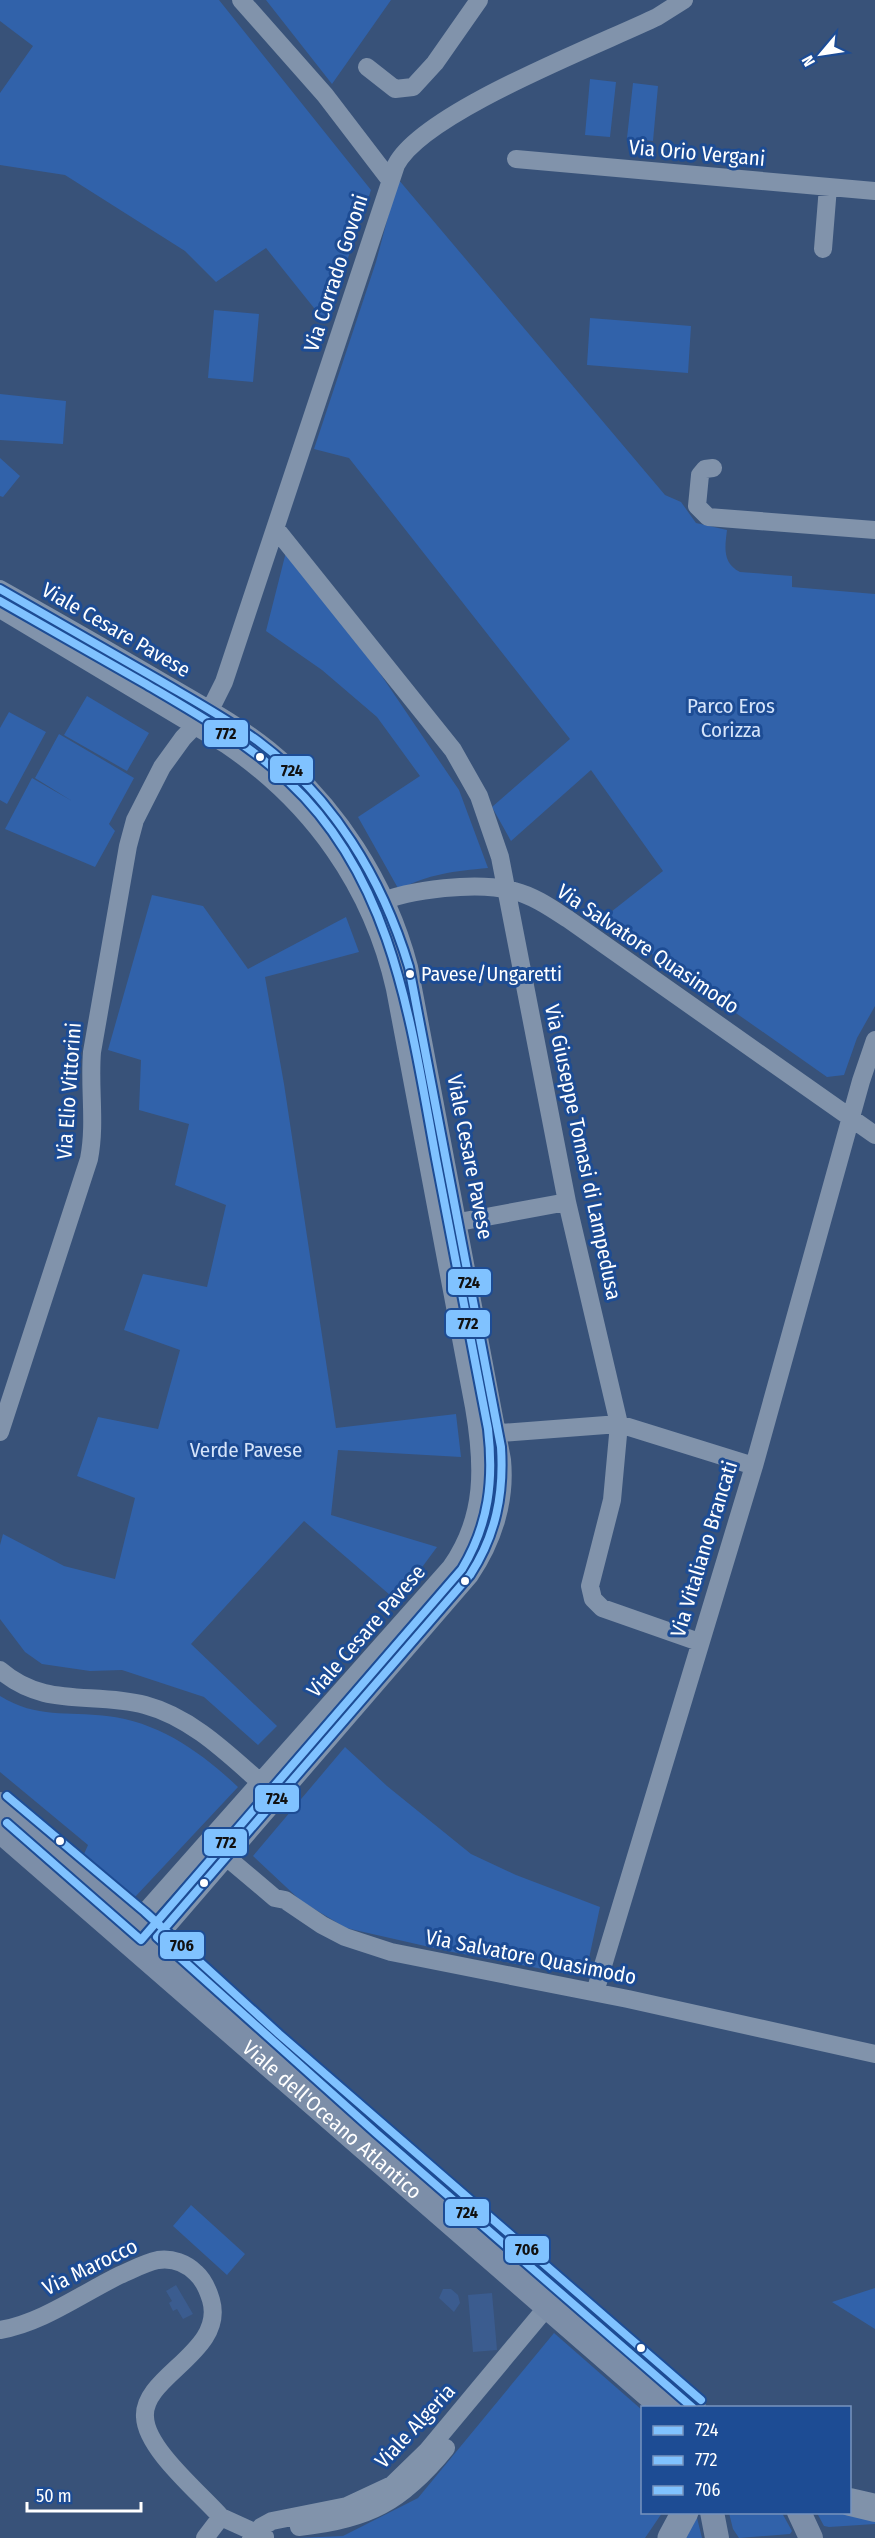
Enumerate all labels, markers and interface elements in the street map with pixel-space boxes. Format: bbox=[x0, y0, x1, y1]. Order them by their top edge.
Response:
north arrow bbox=[791, 24, 851, 84]
text: N bbox=[798, 52, 819, 70]
street label: Via Orio Vergani bbox=[628, 134, 766, 172]
street label: Via Corrado Govoni bbox=[298, 191, 374, 355]
street label: Viale Cesare Pavese bbox=[37, 577, 195, 683]
park label: Parco Eros Corizza bbox=[687, 693, 775, 743]
line badge: 772 bbox=[203, 719, 249, 748]
text: 772 bbox=[215, 724, 237, 743]
unlabelled marker bbox=[254, 751, 266, 763]
line badge: 724 bbox=[269, 755, 314, 784]
text: 724 bbox=[281, 761, 303, 780]
street label: Via Salvatore Quasimodo bbox=[552, 878, 744, 1020]
place label: Pavese/Ungaretti bbox=[421, 962, 562, 986]
marker: Pavese/Ungaretti bbox=[404, 968, 416, 980]
street label: Via Giuseppe Tomasi di Lampedusa bbox=[539, 1002, 627, 1302]
street label: Via Elio Vittorini bbox=[51, 1022, 87, 1160]
street label: Viale Cesare Pavese bbox=[441, 1072, 499, 1242]
line badge: 724 bbox=[447, 1268, 492, 1296]
text: 724 bbox=[458, 1273, 480, 1292]
line badge: 772 bbox=[445, 1309, 491, 1338]
text: 772 bbox=[457, 1314, 479, 1333]
park label: Verde Pavese bbox=[190, 1437, 302, 1463]
street label: Via Vitaliano Brancati bbox=[665, 1458, 743, 1640]
street label: Viale Cesare Pavese bbox=[301, 1559, 431, 1703]
unlabelled marker bbox=[459, 1575, 471, 1587]
line badge: 724 bbox=[254, 1784, 300, 1813]
text: 724 bbox=[266, 1789, 288, 1808]
line badge: 772 bbox=[203, 1828, 248, 1857]
text: 772 bbox=[215, 1833, 237, 1852]
unlabelled marker bbox=[54, 1835, 66, 1847]
unlabelled marker bbox=[198, 1877, 210, 1889]
street label: Via Salvatore Quasimodo bbox=[423, 1924, 639, 1990]
line badge: 706 bbox=[159, 1931, 205, 1960]
text: 706 bbox=[170, 1936, 194, 1955]
street label: Viale dell'Oceano Atlantico bbox=[237, 2035, 427, 2205]
line badge: 724 bbox=[444, 2198, 490, 2227]
text: 724 bbox=[456, 2203, 478, 2222]
street label: Via Marocco bbox=[38, 2233, 142, 2301]
line badge: 706 bbox=[504, 2235, 550, 2264]
text: 706 bbox=[515, 2240, 539, 2259]
unlabelled marker bbox=[635, 2342, 647, 2354]
street label: Viale Algeria bbox=[369, 2378, 461, 2474]
legend bbox=[641, 2406, 851, 2514]
text: 724 bbox=[695, 2419, 719, 2441]
text: 772 bbox=[695, 2449, 717, 2471]
scale bar bbox=[27, 2475, 141, 2513]
text: 706 bbox=[695, 2479, 720, 2501]
text: 50 m bbox=[36, 2485, 72, 2507]

